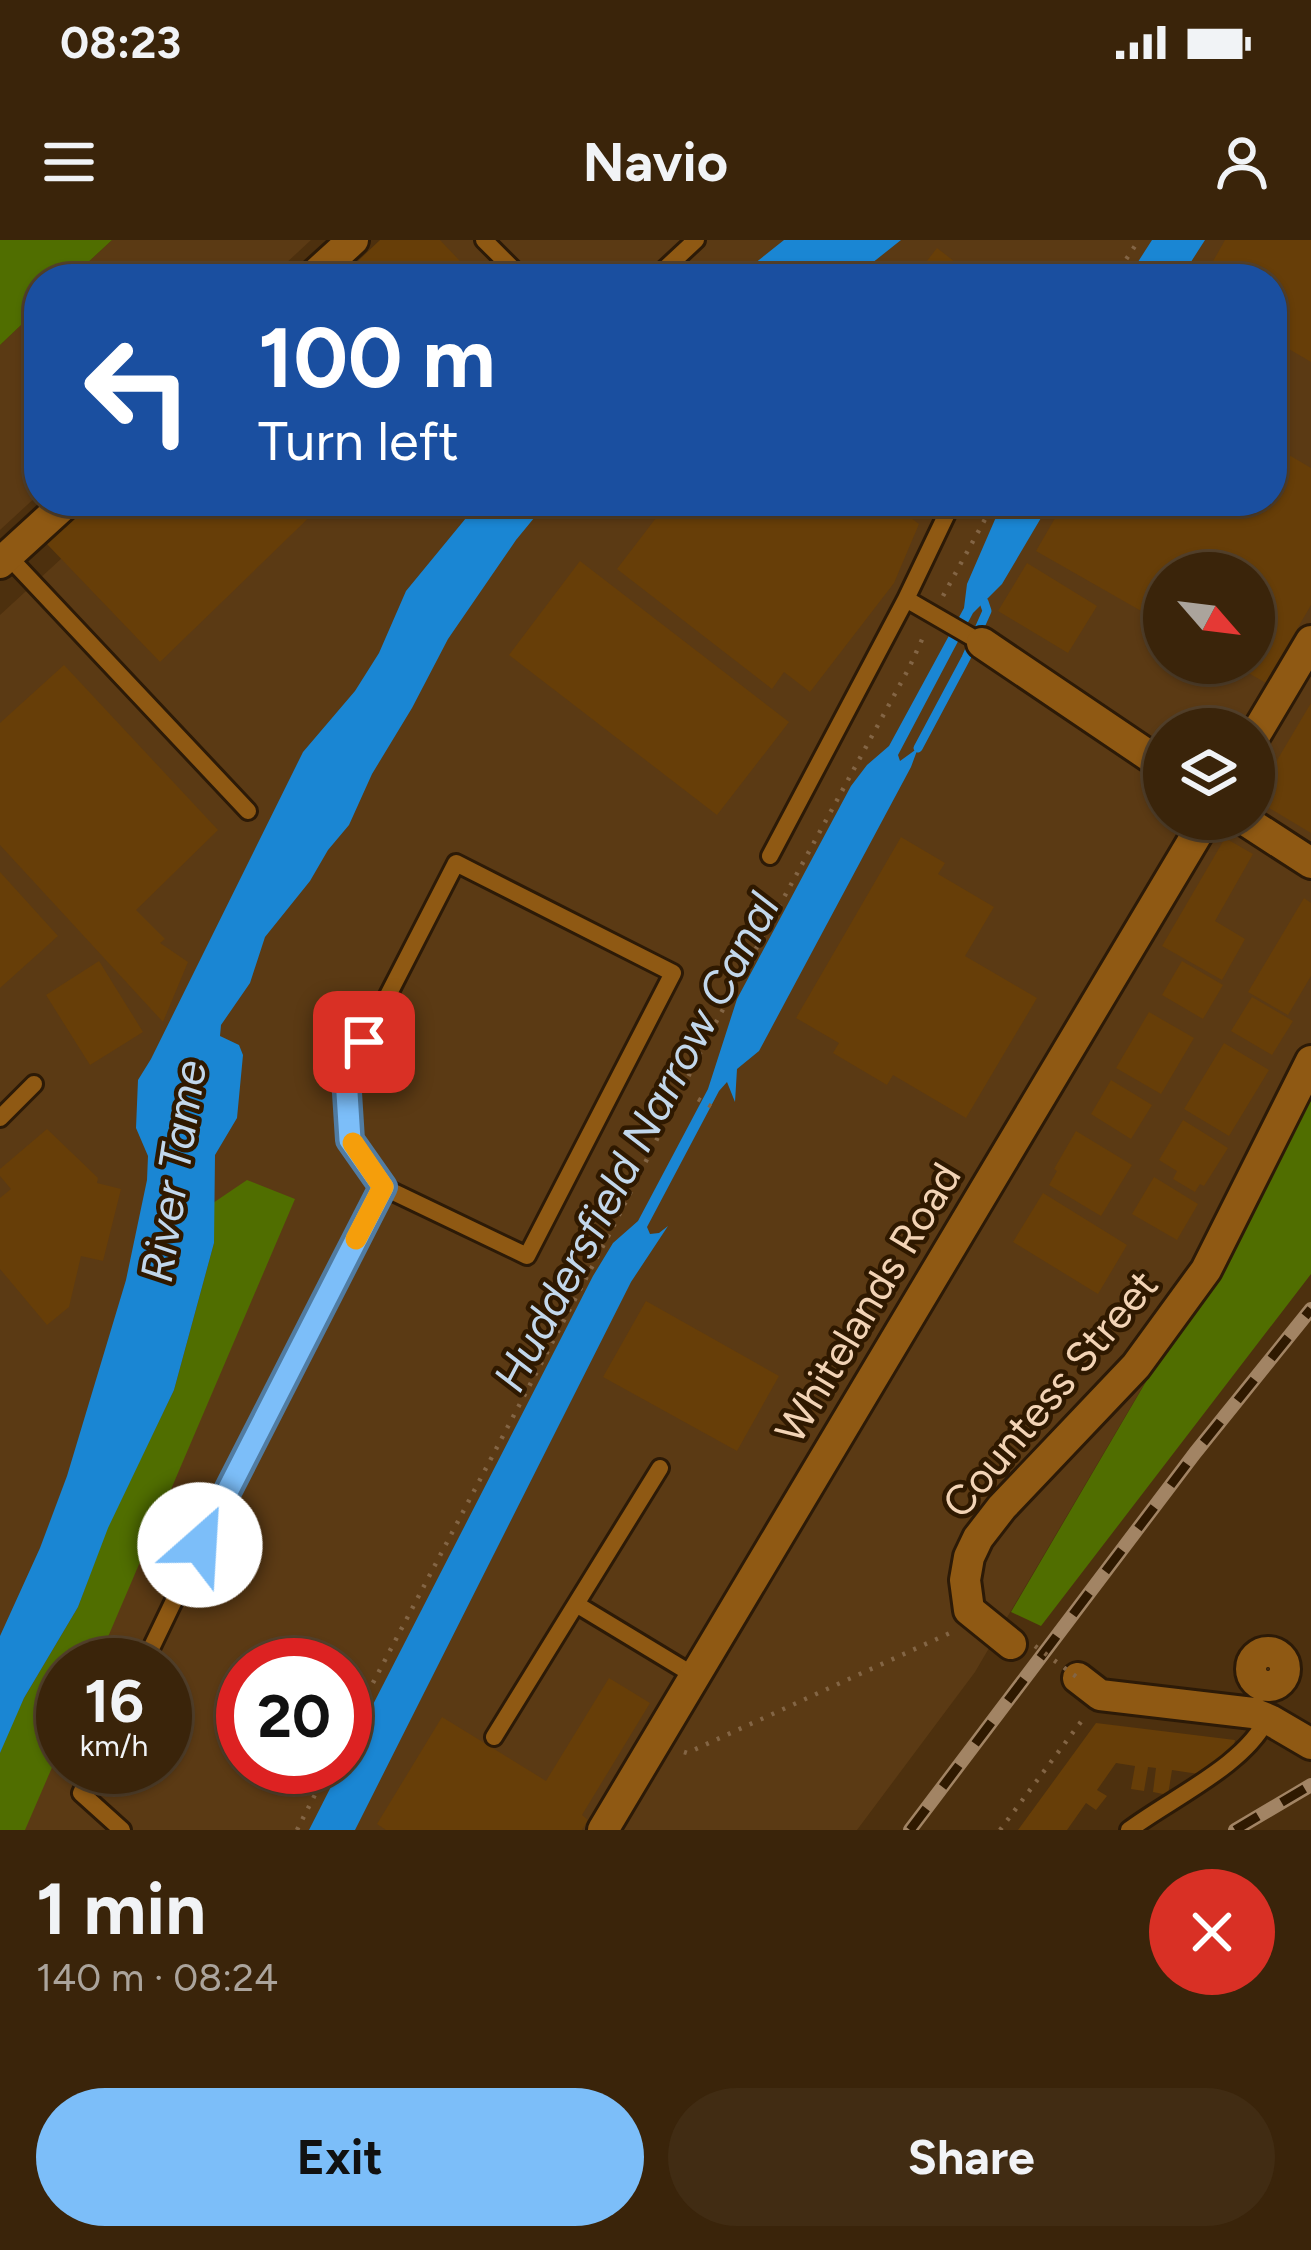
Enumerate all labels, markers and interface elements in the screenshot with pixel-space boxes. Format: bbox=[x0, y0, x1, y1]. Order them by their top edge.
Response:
text: 08:23 bbox=[60, 15, 181, 69]
icon: menu bbox=[36, 129, 102, 195]
icon: person bbox=[1209, 129, 1275, 195]
text: Navio bbox=[583, 130, 728, 195]
text: 100 m bbox=[258, 307, 496, 408]
icon: left bbox=[60, 312, 216, 468]
text: Turn left bbox=[258, 409, 459, 474]
north arrow bbox=[1143, 552, 1275, 684]
map controls bbox=[1143, 552, 1275, 840]
button: layers bbox=[1143, 708, 1275, 840]
water label: Huddersfield Narrow Canal bbox=[482, 883, 791, 1400]
pin bbox=[313, 991, 415, 1093]
icon: arrive bbox=[331, 1009, 397, 1075]
water label: River Tame bbox=[129, 1056, 217, 1286]
street label: Whitelands Road bbox=[764, 1154, 972, 1452]
street label: Countess Street bbox=[932, 1260, 1168, 1528]
position arrow bbox=[137, 1482, 263, 1608]
speed limit sign: 20 bbox=[216, 1638, 372, 1794]
text: 16 bbox=[84, 1665, 144, 1737]
text: km/h bbox=[80, 1727, 148, 1764]
text: 1 min bbox=[36, 1866, 206, 1952]
button: close bbox=[1149, 1869, 1275, 1995]
text: 140 m · 08:24 bbox=[36, 1954, 278, 2001]
button: Exit bbox=[36, 2088, 644, 2226]
button: Share bbox=[668, 2088, 1275, 2226]

